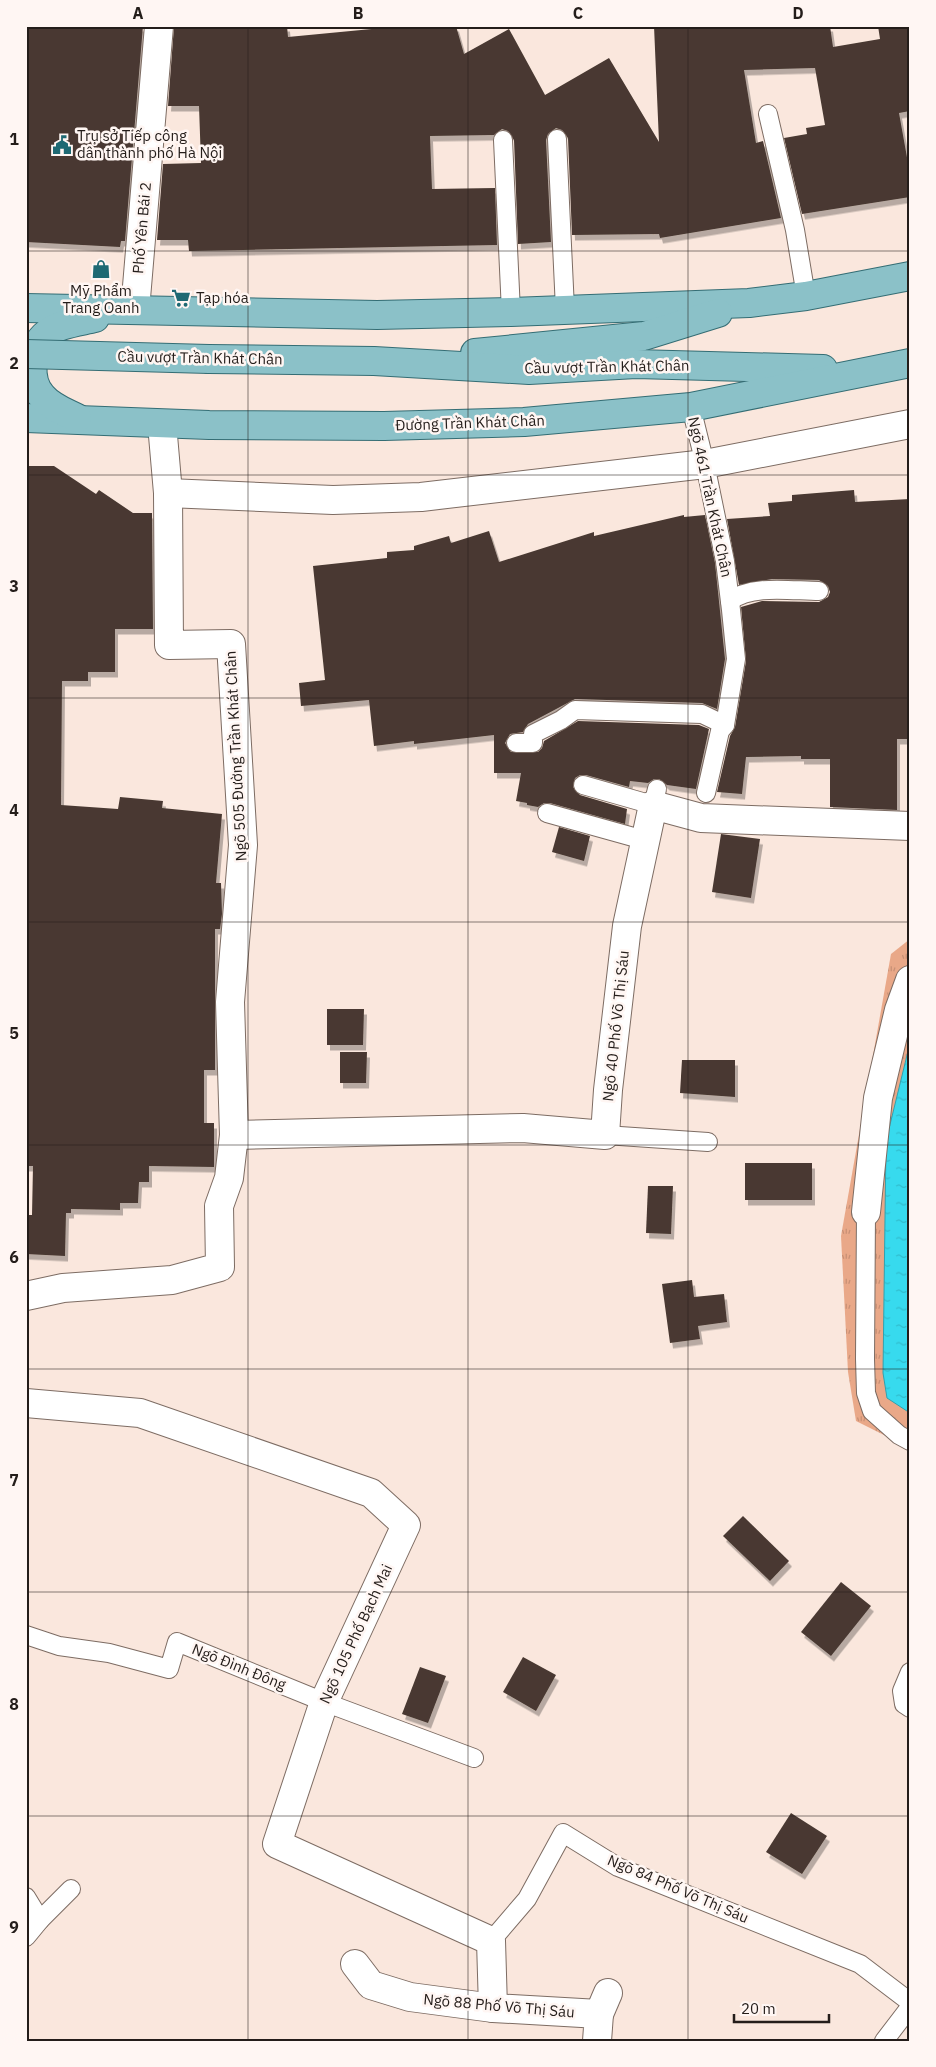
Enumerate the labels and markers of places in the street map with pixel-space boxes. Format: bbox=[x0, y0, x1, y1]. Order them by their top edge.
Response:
place label: Trụ sở Tiếp công dân thành phố Hà Nội bbox=[77, 126, 222, 162]
public building icon: Trụ sở Tiếp công dân thành phố Hà Nội bbox=[51, 134, 73, 156]
shop icon: Mỹ Phẩm Trang Oanh bbox=[90, 258, 112, 280]
place label: Mỹ Phẩm Trang Oanh bbox=[62, 281, 140, 317]
supermarket icon: Tạp hóa bbox=[170, 287, 192, 309]
place label: Tạp hóa bbox=[196, 288, 249, 307]

